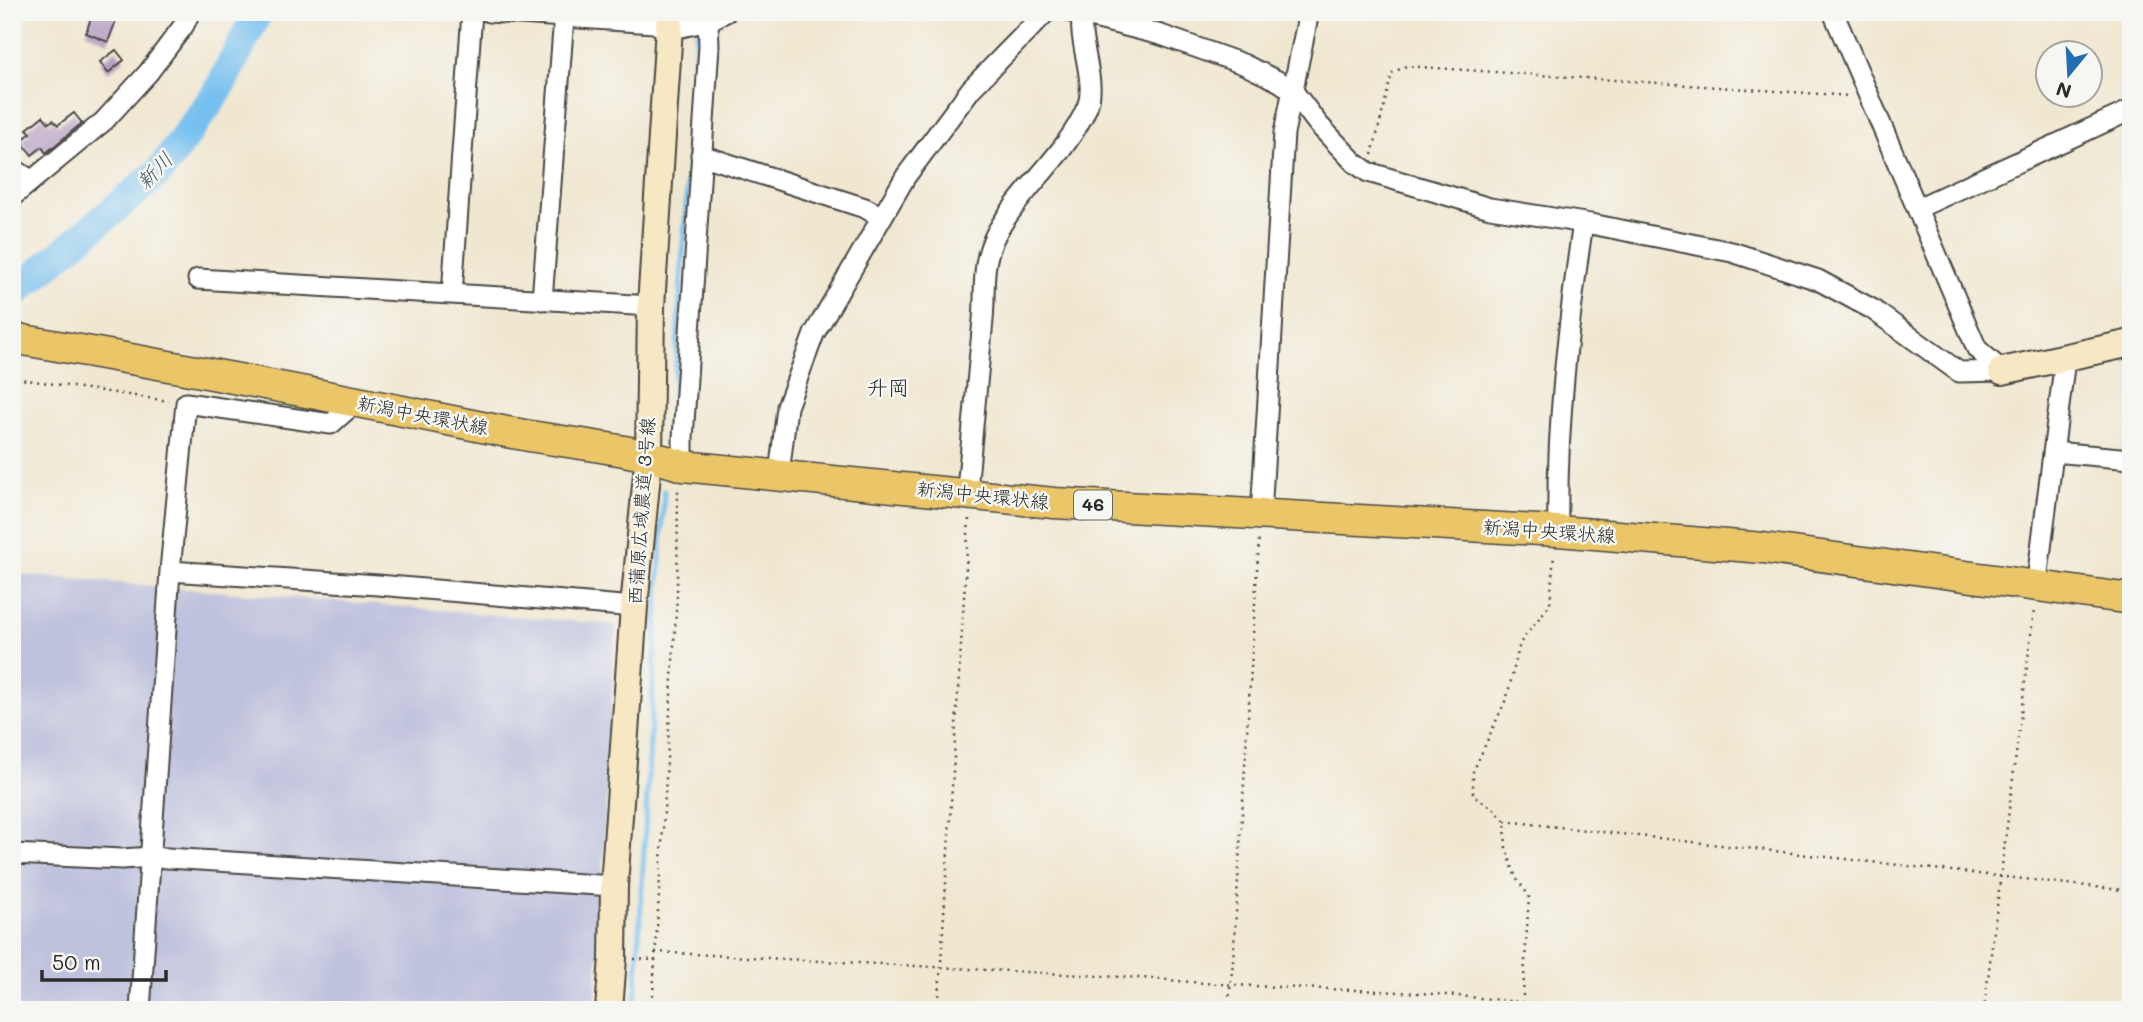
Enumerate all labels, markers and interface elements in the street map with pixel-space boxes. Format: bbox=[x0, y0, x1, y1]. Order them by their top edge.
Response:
north arrow bbox=[2035, 38, 2104, 108]
text: N bbox=[2053, 77, 2074, 105]
water label: 新川 bbox=[130, 145, 178, 194]
district label: 升岡 bbox=[867, 373, 909, 400]
street label: 新潟中央環状線 bbox=[355, 390, 491, 439]
street label: 西蒲原広域農道 3号線 bbox=[621, 416, 660, 606]
street label: 新潟中央環状線 bbox=[916, 475, 1051, 514]
road number: 46 bbox=[1074, 490, 1112, 520]
street label: 新潟中央環状線 bbox=[1482, 513, 1616, 548]
scale bar bbox=[42, 938, 166, 982]
text: 50 m bbox=[52, 948, 101, 975]

